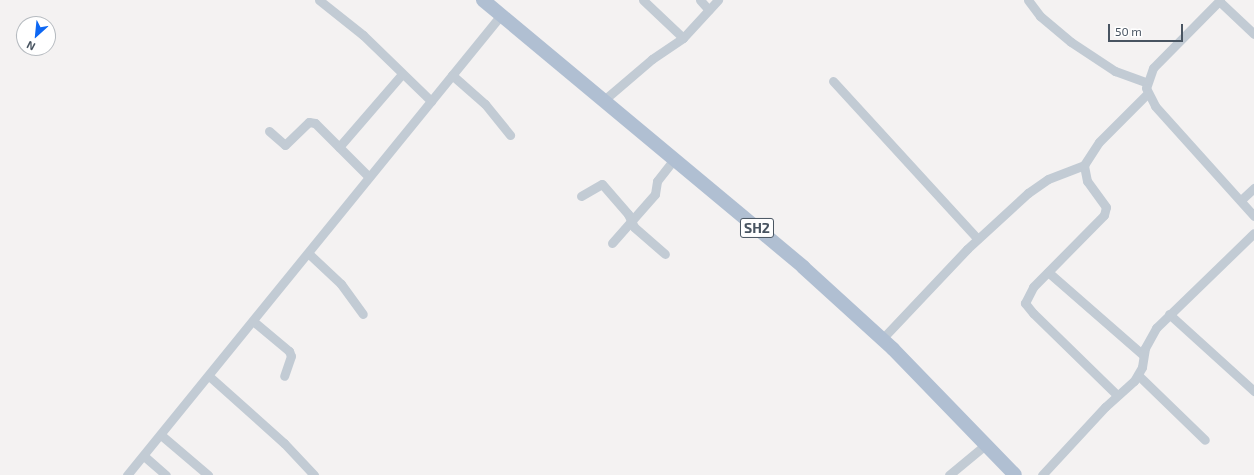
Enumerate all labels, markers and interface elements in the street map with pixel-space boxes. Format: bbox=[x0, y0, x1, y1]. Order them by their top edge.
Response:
north arrow bbox=[16, 16, 56, 56]
scale bar bbox=[1110, 16, 1185, 42]
text: 50 m bbox=[1115, 24, 1142, 38]
text: N bbox=[24, 39, 37, 54]
road number: SH2 bbox=[739, 216, 775, 240]

